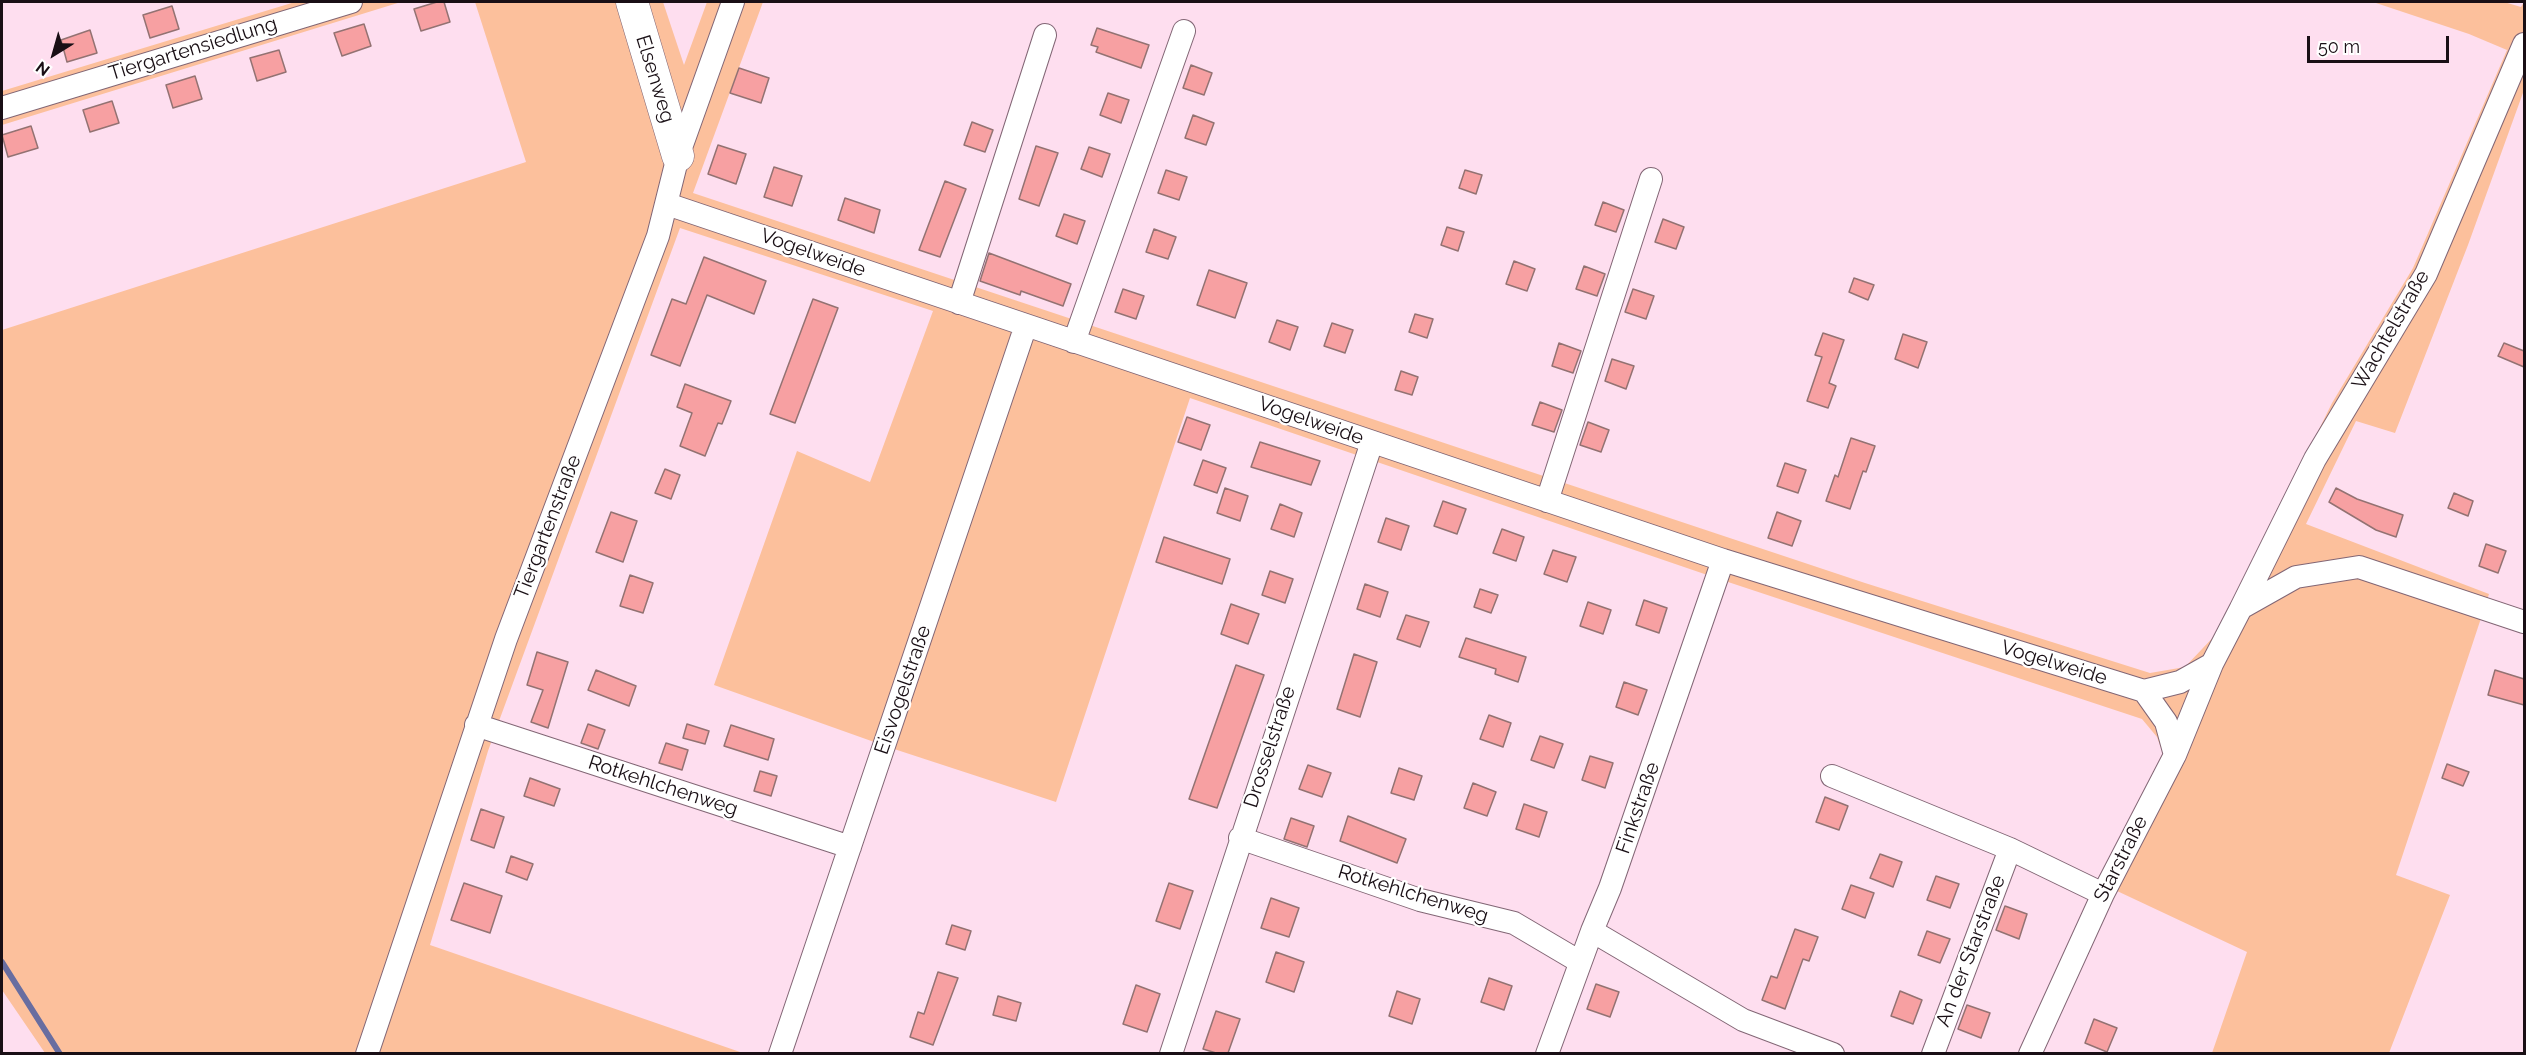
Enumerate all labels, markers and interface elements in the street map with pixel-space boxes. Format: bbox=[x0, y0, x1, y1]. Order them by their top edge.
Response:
street label: Tiergartensiedlung bbox=[106, 12, 280, 86]
north arrow bbox=[24, 24, 84, 84]
scale bar bbox=[2310, 24, 2452, 62]
street label: Elsenweg bbox=[630, 32, 680, 126]
text: 50 m bbox=[2318, 36, 2360, 57]
text: N bbox=[32, 58, 53, 80]
street label: Vogelweide bbox=[757, 224, 869, 282]
street label: Wachtelstraße bbox=[2347, 266, 2435, 394]
street label: Vogelweide bbox=[1255, 392, 1367, 450]
street label: Tiergartenstraße bbox=[510, 452, 586, 602]
street label: Eisvogelstraße bbox=[870, 622, 936, 758]
street label: Vogelweide bbox=[1998, 636, 2110, 690]
street label: Drosselstraße bbox=[1239, 683, 1301, 811]
street label: Rotkehlchenweg bbox=[585, 750, 741, 822]
street label: Finkstraße bbox=[1611, 759, 1665, 857]
street label: Starstraße bbox=[2089, 812, 2153, 906]
street label: Rotkehlchenweg bbox=[1335, 860, 1491, 928]
street label: An der Starstraße bbox=[1931, 872, 2011, 1030]

